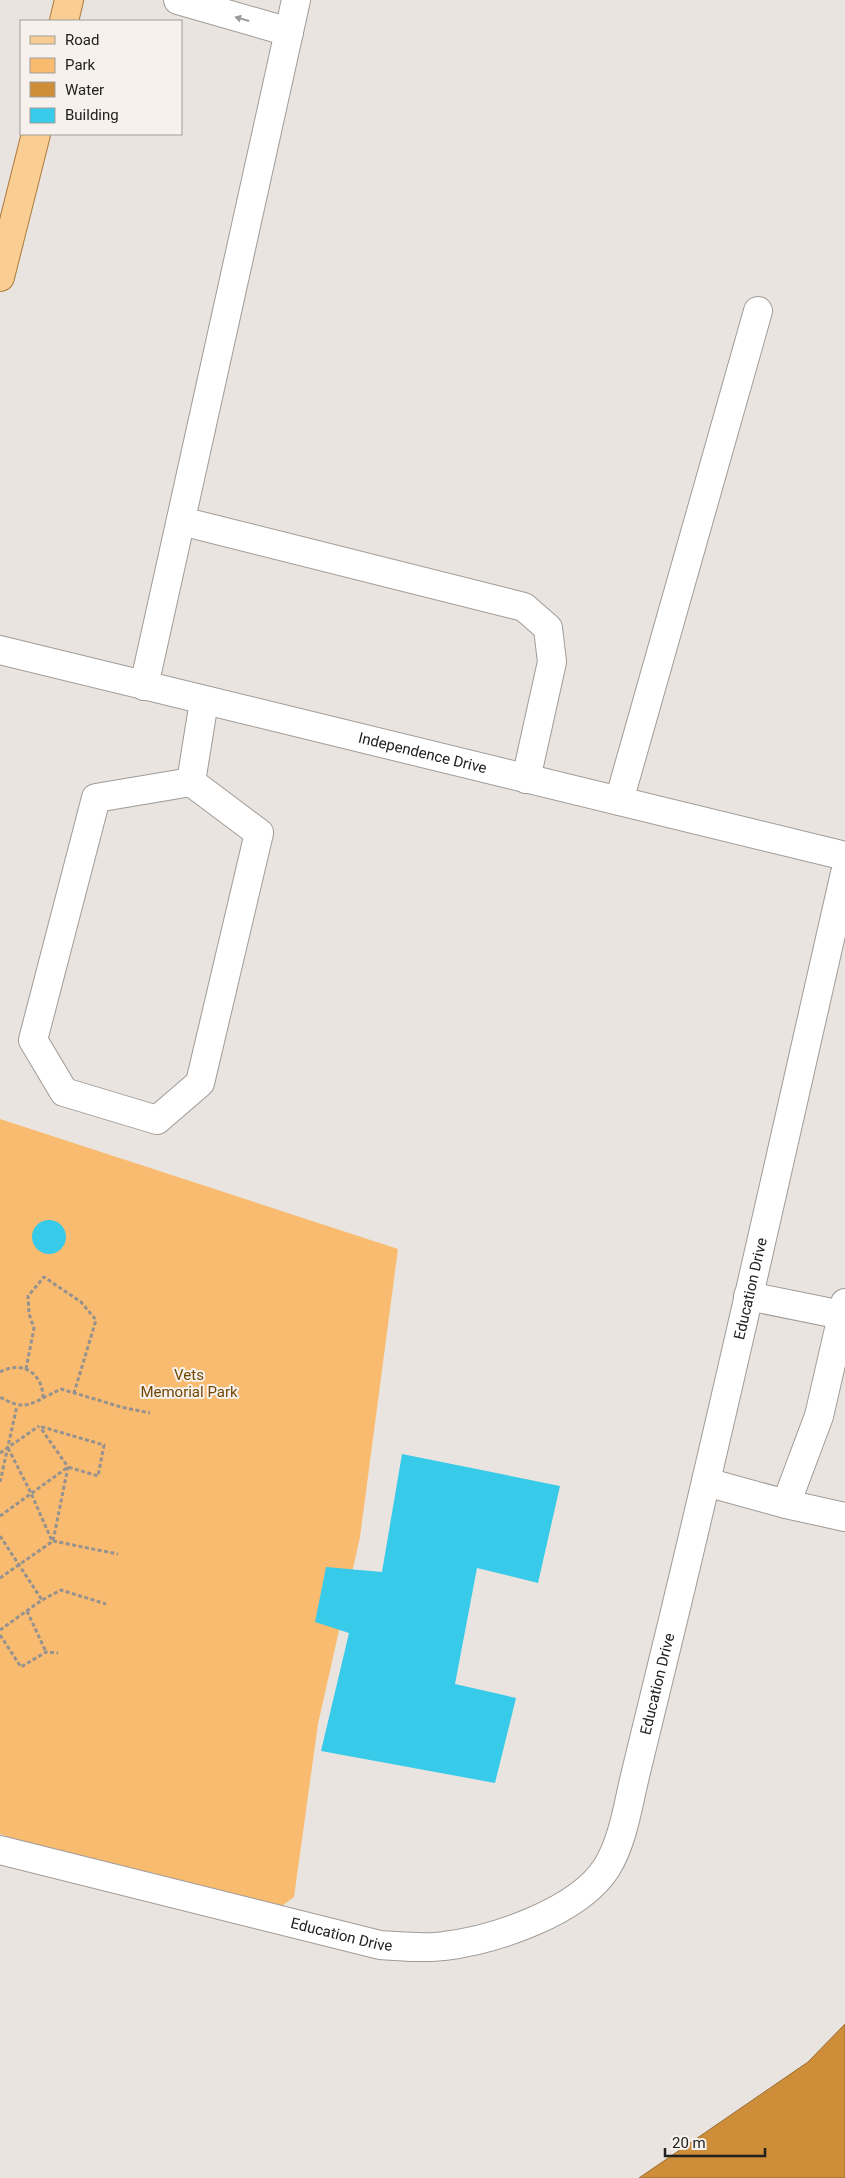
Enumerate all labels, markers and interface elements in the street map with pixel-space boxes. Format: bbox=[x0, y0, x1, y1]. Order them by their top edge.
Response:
one-way arrow bbox=[235, 14, 250, 22]
legend bbox=[20, 20, 182, 135]
text: Road bbox=[65, 31, 99, 49]
text: Park bbox=[65, 56, 96, 74]
text: Water bbox=[65, 81, 104, 99]
text: Building bbox=[65, 106, 119, 124]
street label: Independence Drive bbox=[357, 729, 489, 777]
street label: Education Drive bbox=[730, 1236, 771, 1341]
park label: Vets Memorial Park bbox=[140, 1366, 238, 1401]
street label: Education Drive bbox=[636, 1631, 678, 1737]
street label: Education Drive bbox=[289, 1914, 393, 1955]
scale bar bbox=[665, 2126, 765, 2158]
text: 20 m bbox=[672, 2134, 706, 2152]

